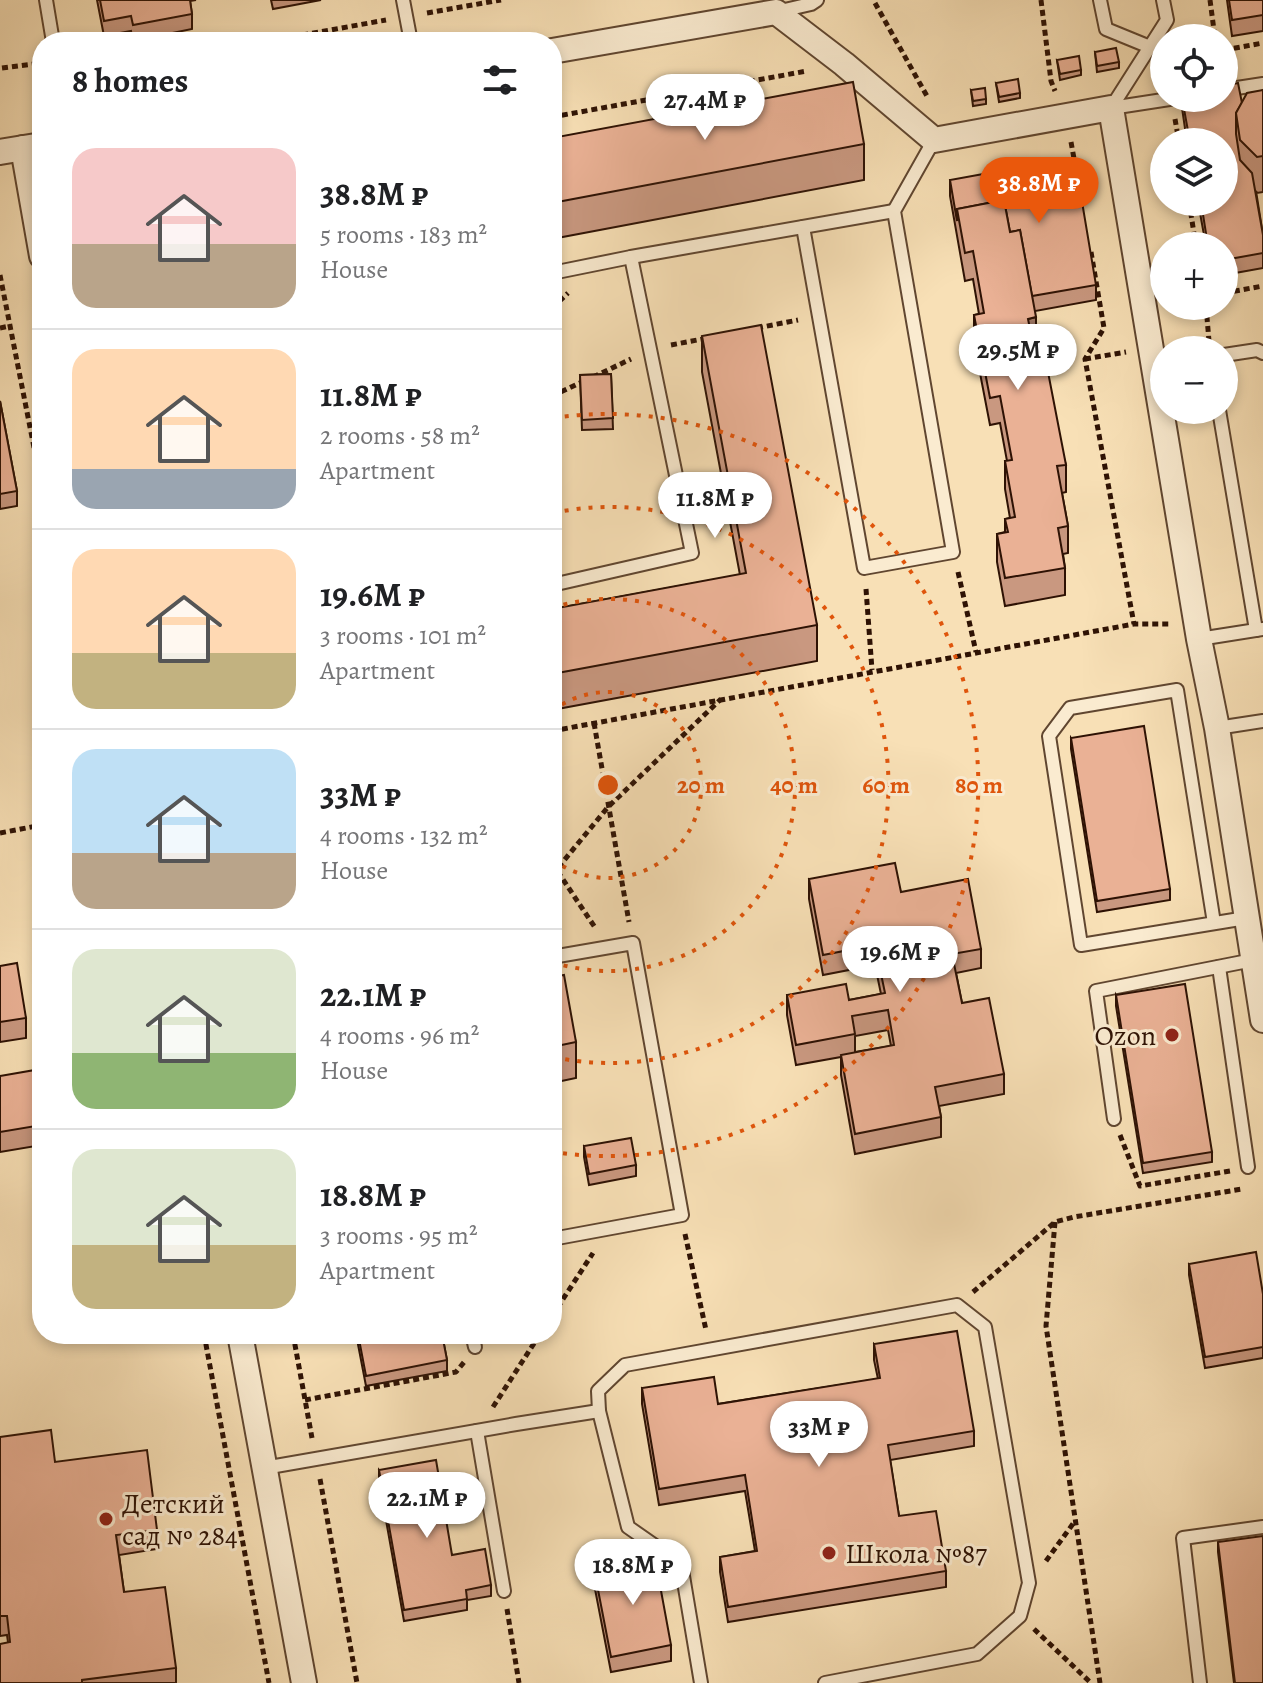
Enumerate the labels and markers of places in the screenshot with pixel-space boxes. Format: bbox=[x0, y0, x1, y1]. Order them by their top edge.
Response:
pin: 27.4M ₽ bbox=[631, 74, 779, 142]
pin: 38.8M ₽ bbox=[965, 157, 1113, 225]
pin: 29.5M ₽ bbox=[944, 324, 1092, 392]
pin: 11.8M ₽ bbox=[641, 472, 789, 540]
centre of rings bbox=[594, 771, 622, 799]
pin: 19.6M ₽ bbox=[826, 926, 974, 994]
place label: Ozon bbox=[1094, 1017, 1156, 1055]
marker: Ozon bbox=[1163, 1026, 1181, 1044]
pin: 33M ₽ bbox=[763, 1401, 875, 1469]
pin: 22.1M ₽ bbox=[353, 1472, 501, 1540]
place label: Детский сад № 284 bbox=[122, 1485, 238, 1555]
marker: Детский сад № 284 bbox=[97, 1510, 115, 1528]
place label: Школа №87 bbox=[845, 1535, 987, 1573]
pin: 18.8M ₽ bbox=[559, 1539, 707, 1607]
marker: Школа №87 bbox=[820, 1544, 838, 1562]

